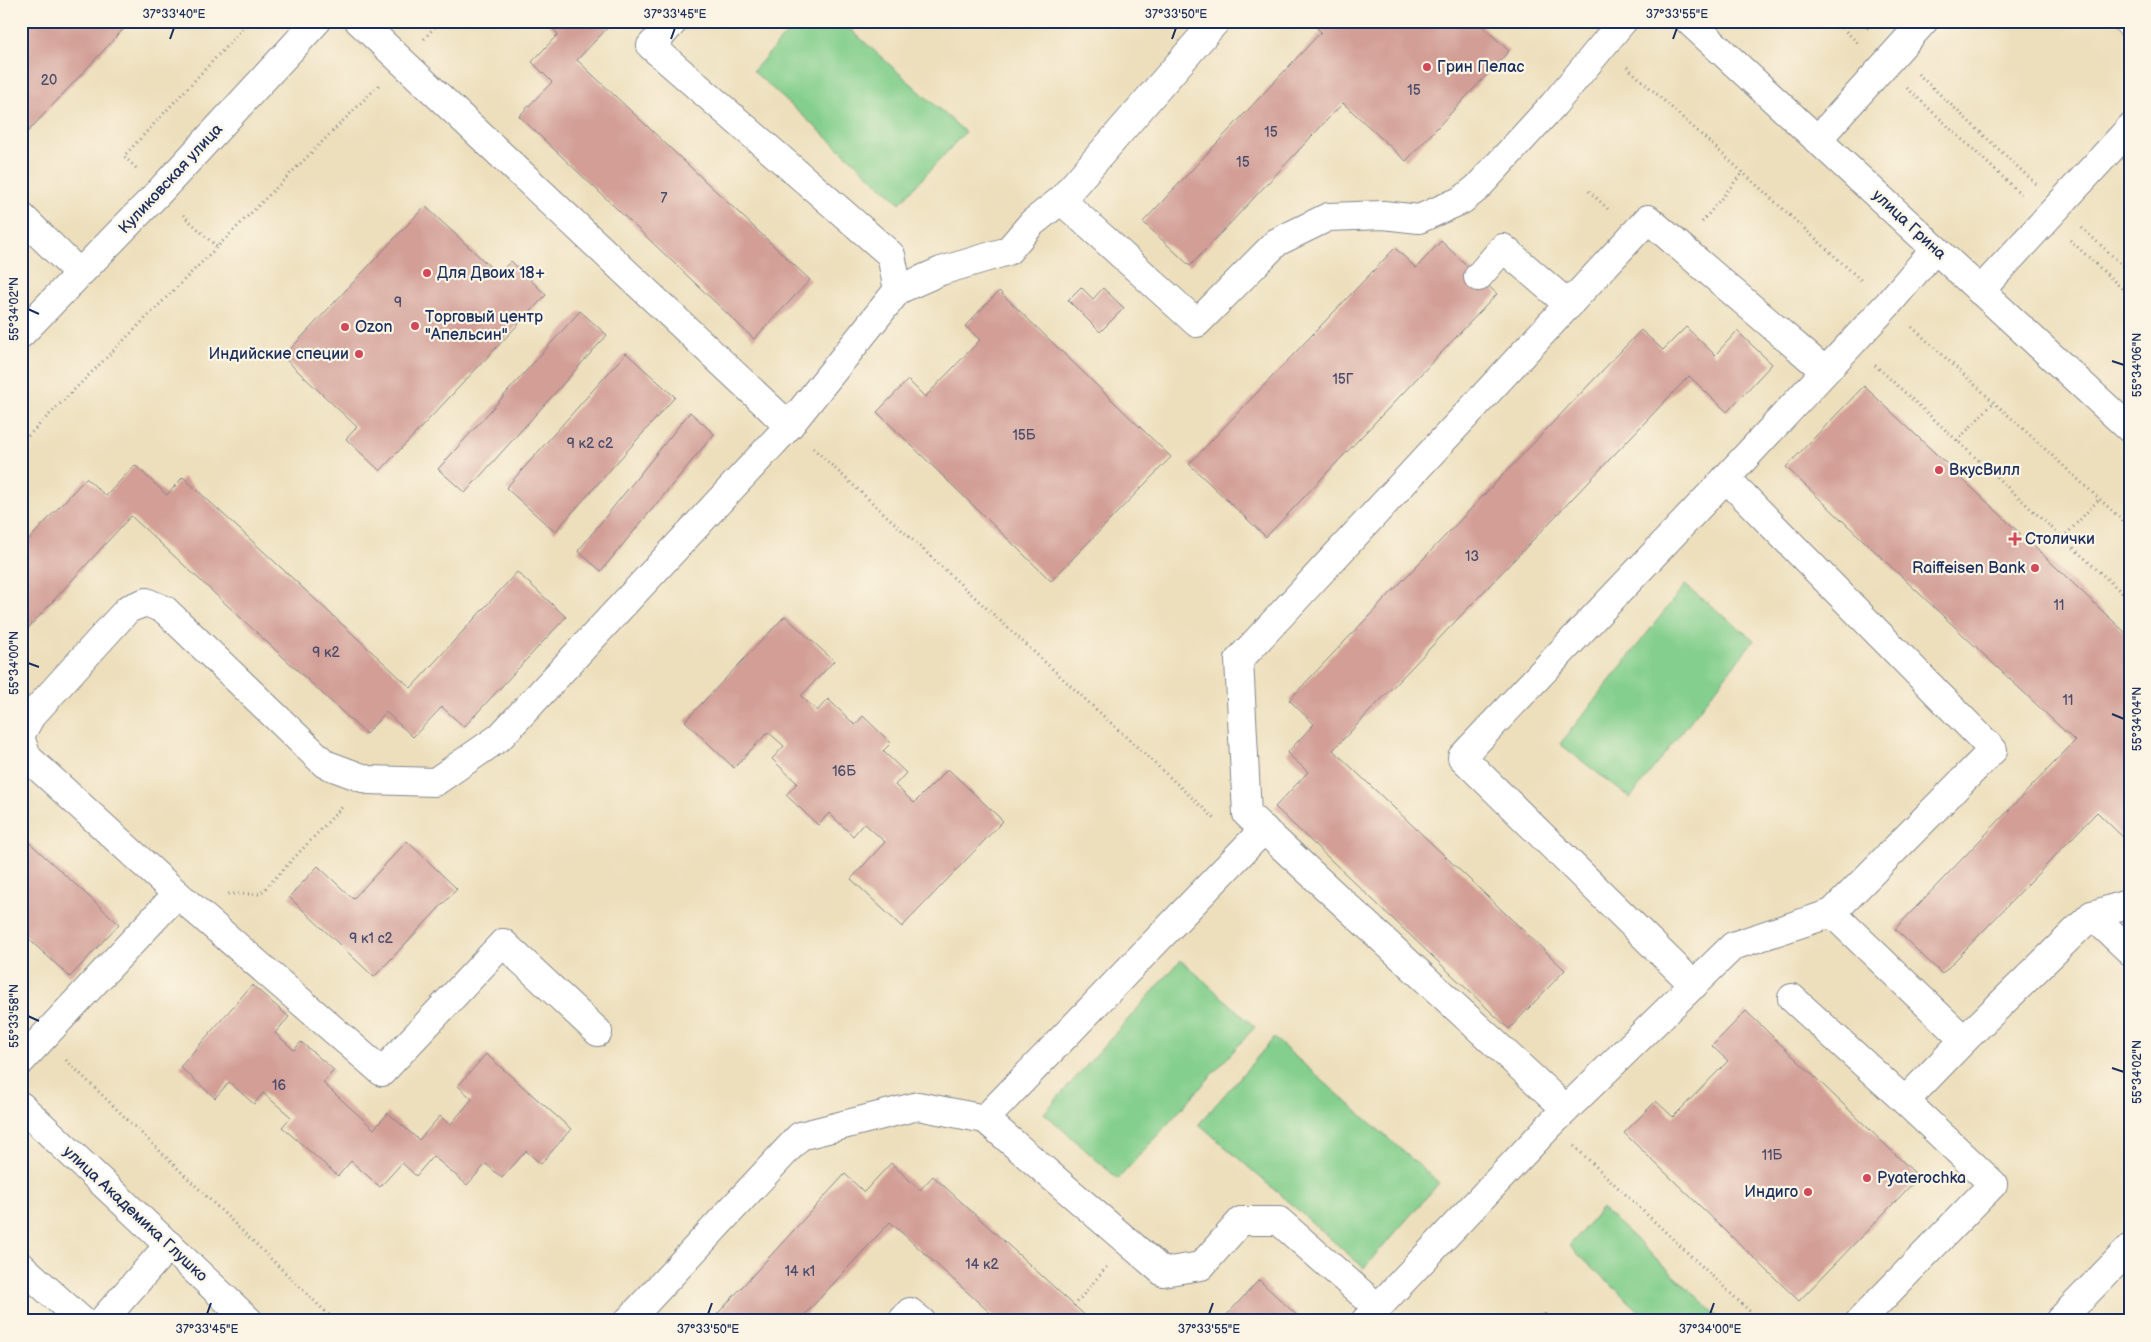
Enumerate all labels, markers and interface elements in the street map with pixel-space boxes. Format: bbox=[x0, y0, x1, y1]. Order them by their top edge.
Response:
text: 37°33'40"E bbox=[142, 7, 206, 22]
text: 37°33'45"E bbox=[644, 7, 707, 22]
text: 37°33'50"E bbox=[1145, 7, 1207, 22]
text: 37°33'55"E bbox=[1646, 7, 1708, 22]
place label: Грин Пелас bbox=[1437, 58, 1525, 77]
marker: Грин Пелас bbox=[1421, 61, 1433, 73]
house number: 20 bbox=[41, 72, 57, 89]
house number: 15 bbox=[1407, 82, 1421, 99]
street label: Куликовская улица bbox=[115, 120, 227, 238]
house number: 15 bbox=[1264, 124, 1278, 141]
house number: 15 bbox=[1236, 154, 1250, 171]
street label: улица Грина bbox=[1868, 186, 1950, 264]
house number: 7 bbox=[661, 190, 668, 207]
place label: Для Двоих 18+ bbox=[437, 264, 545, 283]
marker: Для Двоих 18+ bbox=[421, 267, 433, 279]
text: 55°34'02"N bbox=[7, 277, 22, 341]
house number: 9 bbox=[394, 294, 402, 311]
place label: Торговый центр "Апельсин" bbox=[425, 308, 543, 345]
place label: Ozon bbox=[355, 318, 393, 337]
marker: Торговый центр "Апельсин" bbox=[409, 320, 421, 332]
marker: Ozon bbox=[339, 321, 351, 333]
text: 55°34'06"N bbox=[2130, 333, 2145, 397]
place label: Индийские специи bbox=[208, 345, 349, 364]
marker: Индийские специи bbox=[353, 348, 365, 360]
house number: 15Г bbox=[1332, 371, 1354, 388]
house number: 15Б bbox=[1012, 427, 1036, 444]
house number: 9 к2 с2 bbox=[567, 435, 614, 452]
place label: ВкусВилл bbox=[1949, 461, 2020, 480]
marker: ВкусВилл bbox=[1933, 464, 1945, 476]
place label: Столички bbox=[2025, 530, 2095, 549]
marker: Столички bbox=[2009, 533, 2021, 545]
house number: 13 bbox=[1465, 548, 1479, 565]
place label: Raiffeisen Bank bbox=[1912, 559, 2025, 578]
marker: Raiffeisen Bank bbox=[2029, 562, 2041, 574]
house number: 11 bbox=[2054, 597, 2064, 614]
text: 55°34'00"N bbox=[7, 631, 22, 695]
house number: 9 к2 bbox=[312, 644, 341, 661]
text: 55°34'04"N bbox=[2130, 687, 2145, 751]
house number: 11 bbox=[2063, 692, 2073, 709]
house number: 16Б bbox=[832, 763, 856, 780]
house number: 9 к1 с2 bbox=[349, 930, 394, 947]
text: 55°33'58"N bbox=[7, 984, 22, 1048]
text: 55°34'02"N bbox=[2130, 1040, 2145, 1104]
house number: 16 bbox=[272, 1077, 286, 1094]
street label: улица Академика Глушко bbox=[59, 1142, 211, 1286]
house number: 11Б bbox=[1762, 1147, 1783, 1164]
place label: Pyaterochka bbox=[1877, 1169, 1966, 1188]
marker: Pyaterochka bbox=[1861, 1172, 1873, 1184]
place label: Индиго bbox=[1744, 1183, 1798, 1202]
marker: Индиго bbox=[1802, 1186, 1814, 1198]
house number: 14 к2 bbox=[965, 1256, 999, 1273]
house number: 14 к1 bbox=[785, 1263, 815, 1280]
text: 37°33'45"E bbox=[176, 1322, 239, 1337]
text: 37°33'50"E bbox=[677, 1322, 739, 1337]
text: 37°33'55"E bbox=[1178, 1322, 1240, 1337]
text: 37°34'00"E bbox=[1679, 1322, 1741, 1337]

